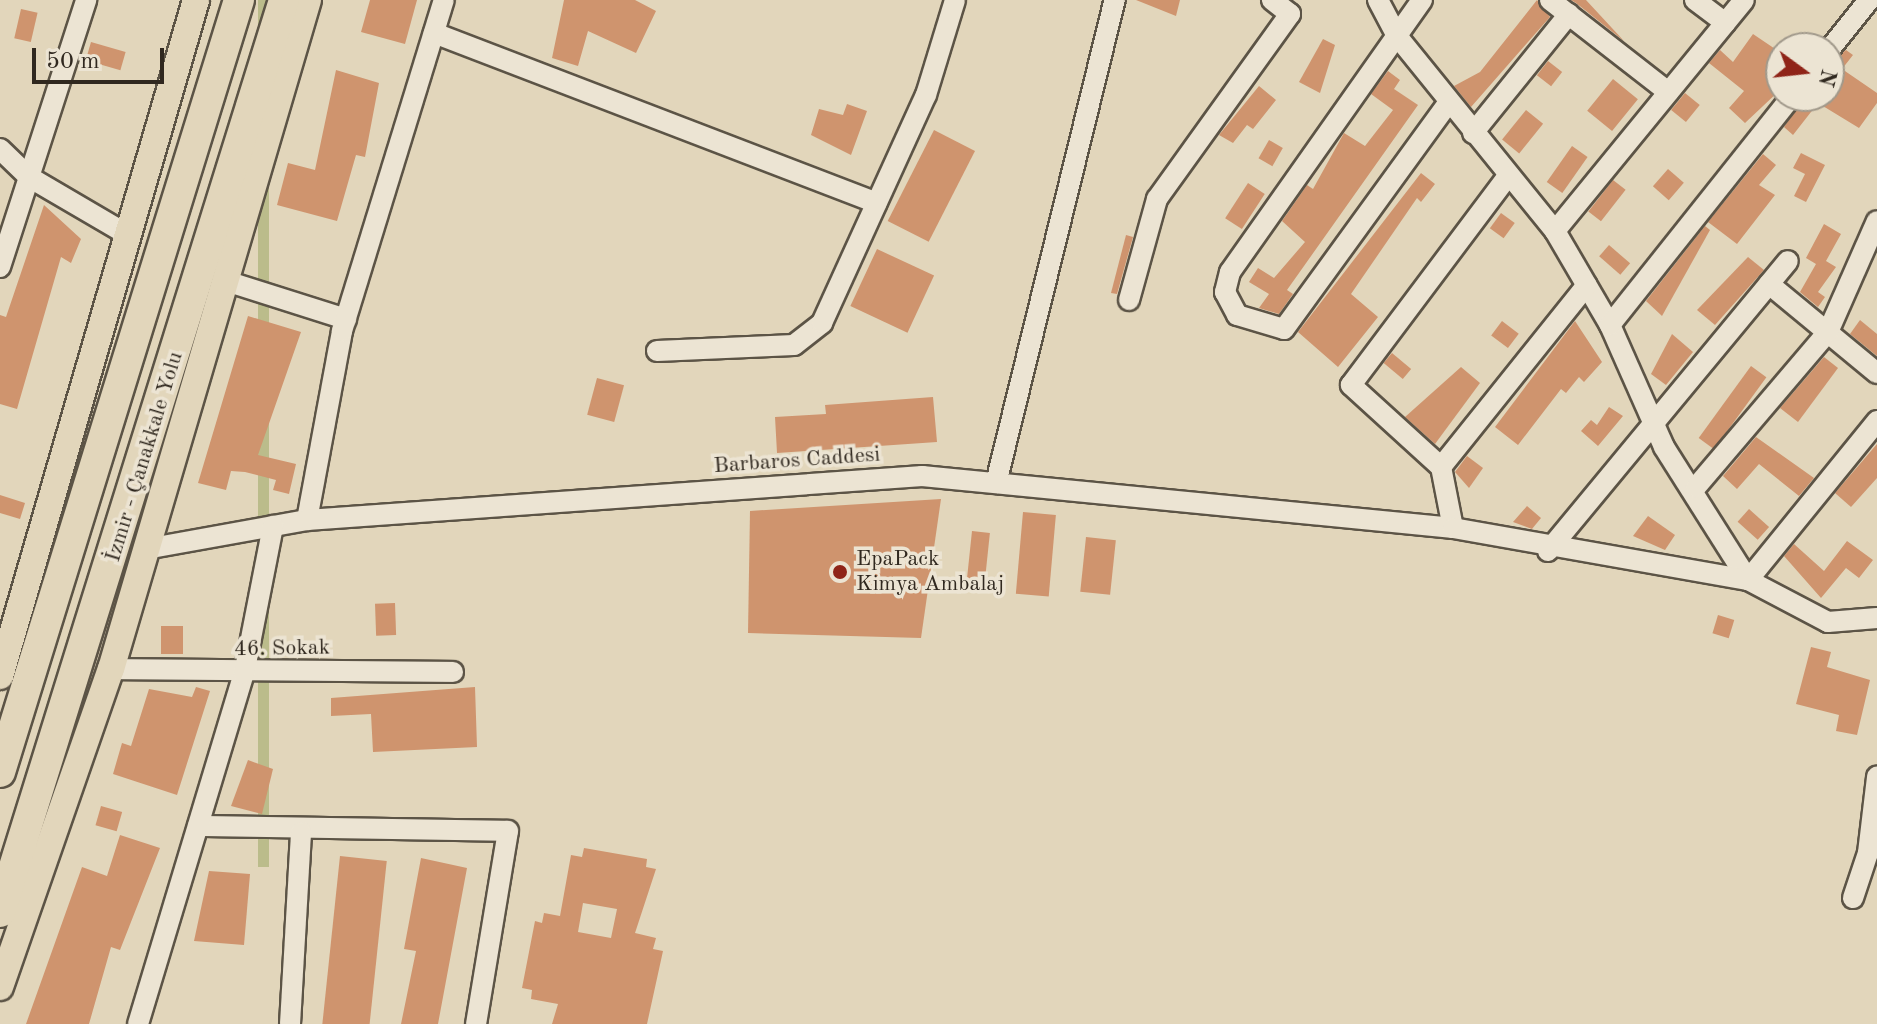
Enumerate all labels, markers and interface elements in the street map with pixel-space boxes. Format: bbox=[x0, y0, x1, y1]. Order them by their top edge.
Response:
scale bar bbox=[36, 32, 168, 82]
north arrow bbox=[1765, 32, 1845, 112]
text: 50 m bbox=[46, 50, 100, 74]
text: N bbox=[1813, 67, 1839, 89]
street label: İzmir - Çanakkale Yolu bbox=[100, 349, 190, 565]
street label: Barbaros Caddesi bbox=[713, 442, 881, 480]
place label: EpaPack Kimya Ambalaj bbox=[856, 546, 1004, 598]
marker: EpaPack Kimya Ambalaj bbox=[831, 563, 849, 581]
street label: 46. Sokak bbox=[234, 635, 330, 663]

